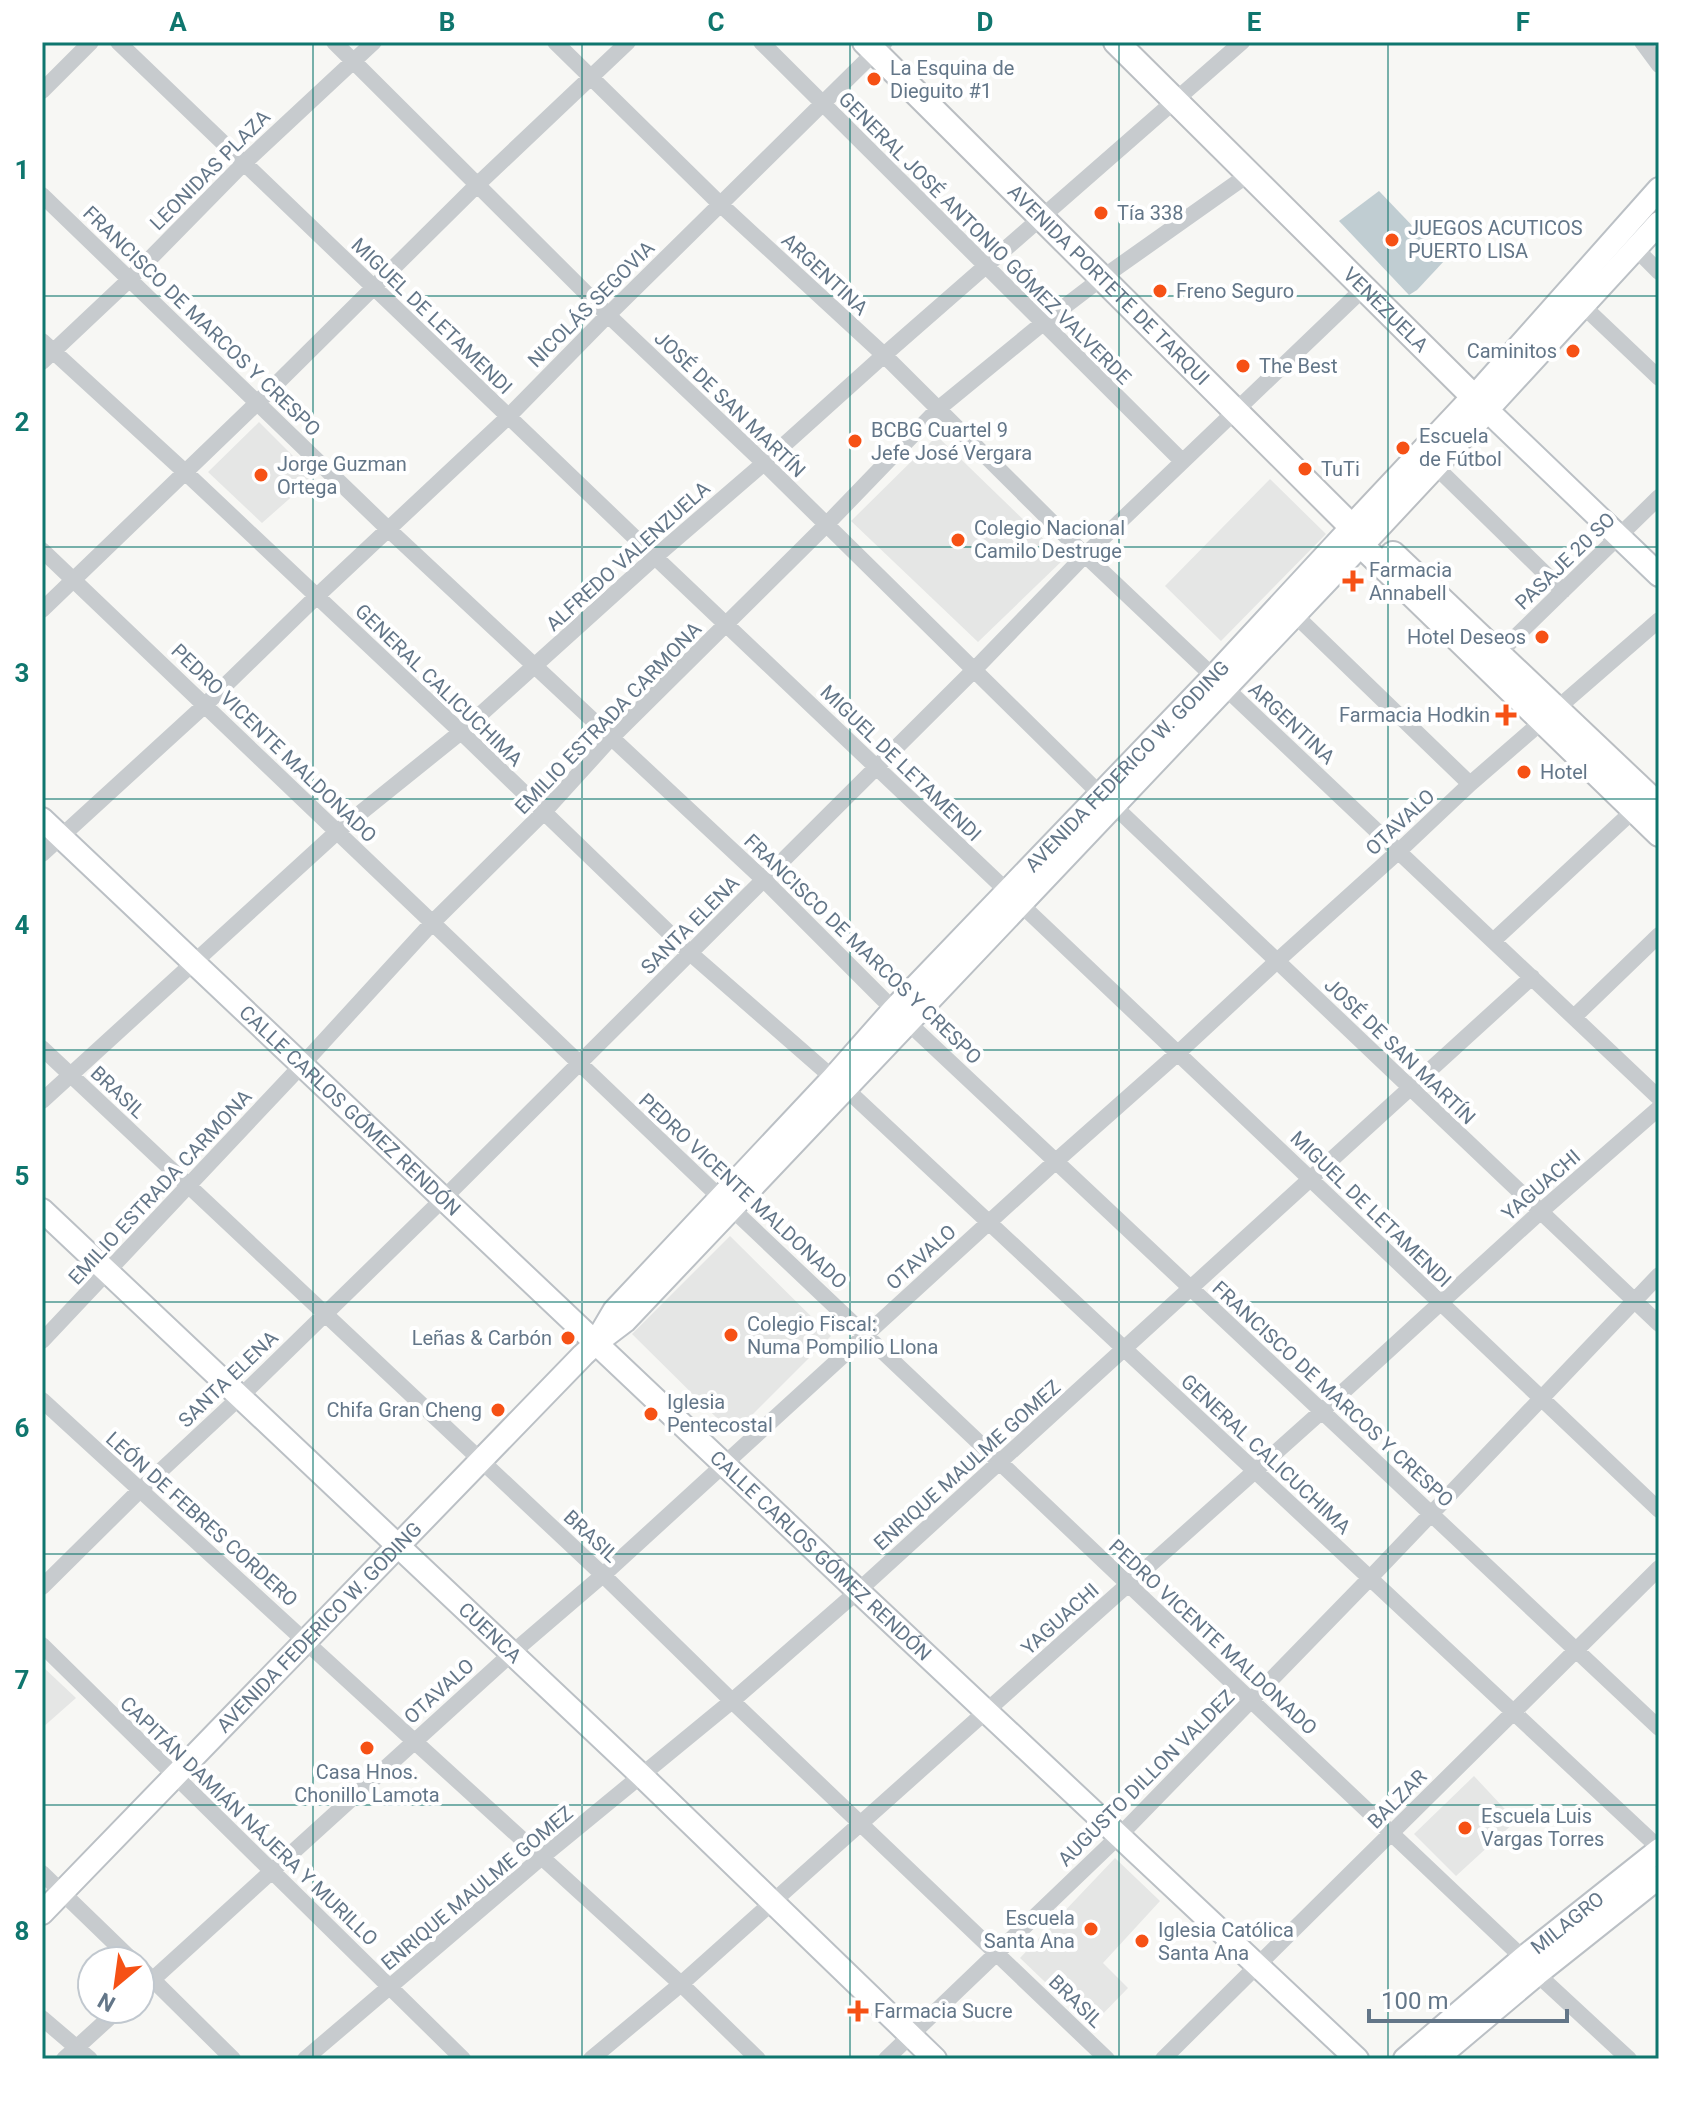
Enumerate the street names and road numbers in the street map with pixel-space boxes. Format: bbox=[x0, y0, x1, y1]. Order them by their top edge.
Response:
street label: GENERAL JOSÉ ANTONIO GÓMEZ VALVERDE bbox=[834, 87, 1136, 389]
street label: LEONIDAS PLAZA bbox=[145, 105, 275, 235]
street label: AVENIDA PORTETE DE TARQUI bbox=[1003, 179, 1214, 390]
street label: FRANCISCO DE MARCOS Y CRESPO bbox=[78, 201, 326, 441]
street label: ARGENTINA bbox=[777, 228, 873, 320]
street label: MIGUEL DE LETAMENDI bbox=[347, 233, 517, 399]
street label: NICOLÁS SEGOVIA bbox=[523, 236, 659, 372]
street label: VENEZUELA bbox=[1338, 262, 1433, 357]
street label: JOSÉ DE SAN MARTÍN bbox=[650, 326, 810, 482]
street label: ALFREDO VALENZUELA bbox=[541, 476, 715, 636]
street label: PASAJE 20 SO bbox=[1510, 507, 1620, 615]
street label: GENERAL CALICUCHIMA bbox=[350, 599, 528, 771]
street label: EMILIO ESTRADA CARMONA bbox=[510, 617, 706, 819]
street label: PEDRO VICENTE MALDONADO bbox=[167, 639, 381, 847]
street label: AVENIDA FEDERICO W. GODING bbox=[1020, 656, 1234, 877]
street label: ARGENTINA bbox=[1244, 677, 1340, 769]
street label: MIGUEL DE LETAMENDI bbox=[816, 680, 986, 846]
street label: OTAVALO bbox=[1360, 784, 1440, 860]
street label: FRANCISCO DE MARCOS Y CRESPO bbox=[739, 829, 987, 1069]
street label: SANTA ELENA bbox=[636, 871, 744, 979]
street label: JOSÉ DE SAN MARTÍN bbox=[1320, 973, 1480, 1129]
street label: CALLE CARLOS GÓMEZ RENDÓN bbox=[234, 1000, 466, 1221]
street label: BRASIL bbox=[86, 1061, 150, 1123]
street label: EMILIO ESTRADA CARMONA bbox=[63, 1085, 257, 1289]
street label: PEDRO VICENTE MALDONADO bbox=[634, 1088, 852, 1294]
street label: MIGUEL DE LETAMENDI bbox=[1286, 1126, 1456, 1292]
street label: YAGUACHI bbox=[1497, 1144, 1585, 1226]
street label: OTAVALO bbox=[881, 1219, 961, 1295]
street label: FRANCISCO DE MARCOS Y CRESPO bbox=[1208, 1276, 1458, 1512]
street label: SANTA ELENA bbox=[173, 1326, 283, 1432]
street label: GENERAL CALICUCHIMA bbox=[1176, 1369, 1356, 1539]
street label: ENRIQUE MAULME GOMEZ bbox=[869, 1375, 1065, 1555]
street label: LEÓN DE FEBRES CORDERO bbox=[101, 1427, 303, 1611]
street label: CALLE CARLOS GÓMEZ RENDÓN bbox=[705, 1445, 937, 1666]
street label: BRASIL bbox=[559, 1505, 623, 1567]
street label: AVENIDA FEDERICO W. GODING bbox=[212, 1517, 427, 1738]
street label: PEDRO VICENTE MALDONADO bbox=[1104, 1534, 1322, 1740]
street label: YAGUACHI bbox=[1016, 1578, 1104, 1660]
street label: CUENCA bbox=[454, 1597, 527, 1668]
street label: OTAVALO bbox=[399, 1653, 479, 1729]
street label: AUGUSTO DILLON VALDEZ bbox=[1053, 1685, 1239, 1871]
street label: CAPITÁN DAMIÁN NÁJERA Y MURILLO bbox=[115, 1691, 383, 1951]
street label: BALZAR bbox=[1362, 1764, 1432, 1834]
street label: ENRIQUE MAULME GOMEZ bbox=[376, 1801, 578, 1975]
street label: MILAGRO bbox=[1526, 1886, 1609, 1959]
street label: BRASIL bbox=[1044, 1969, 1108, 2033]

